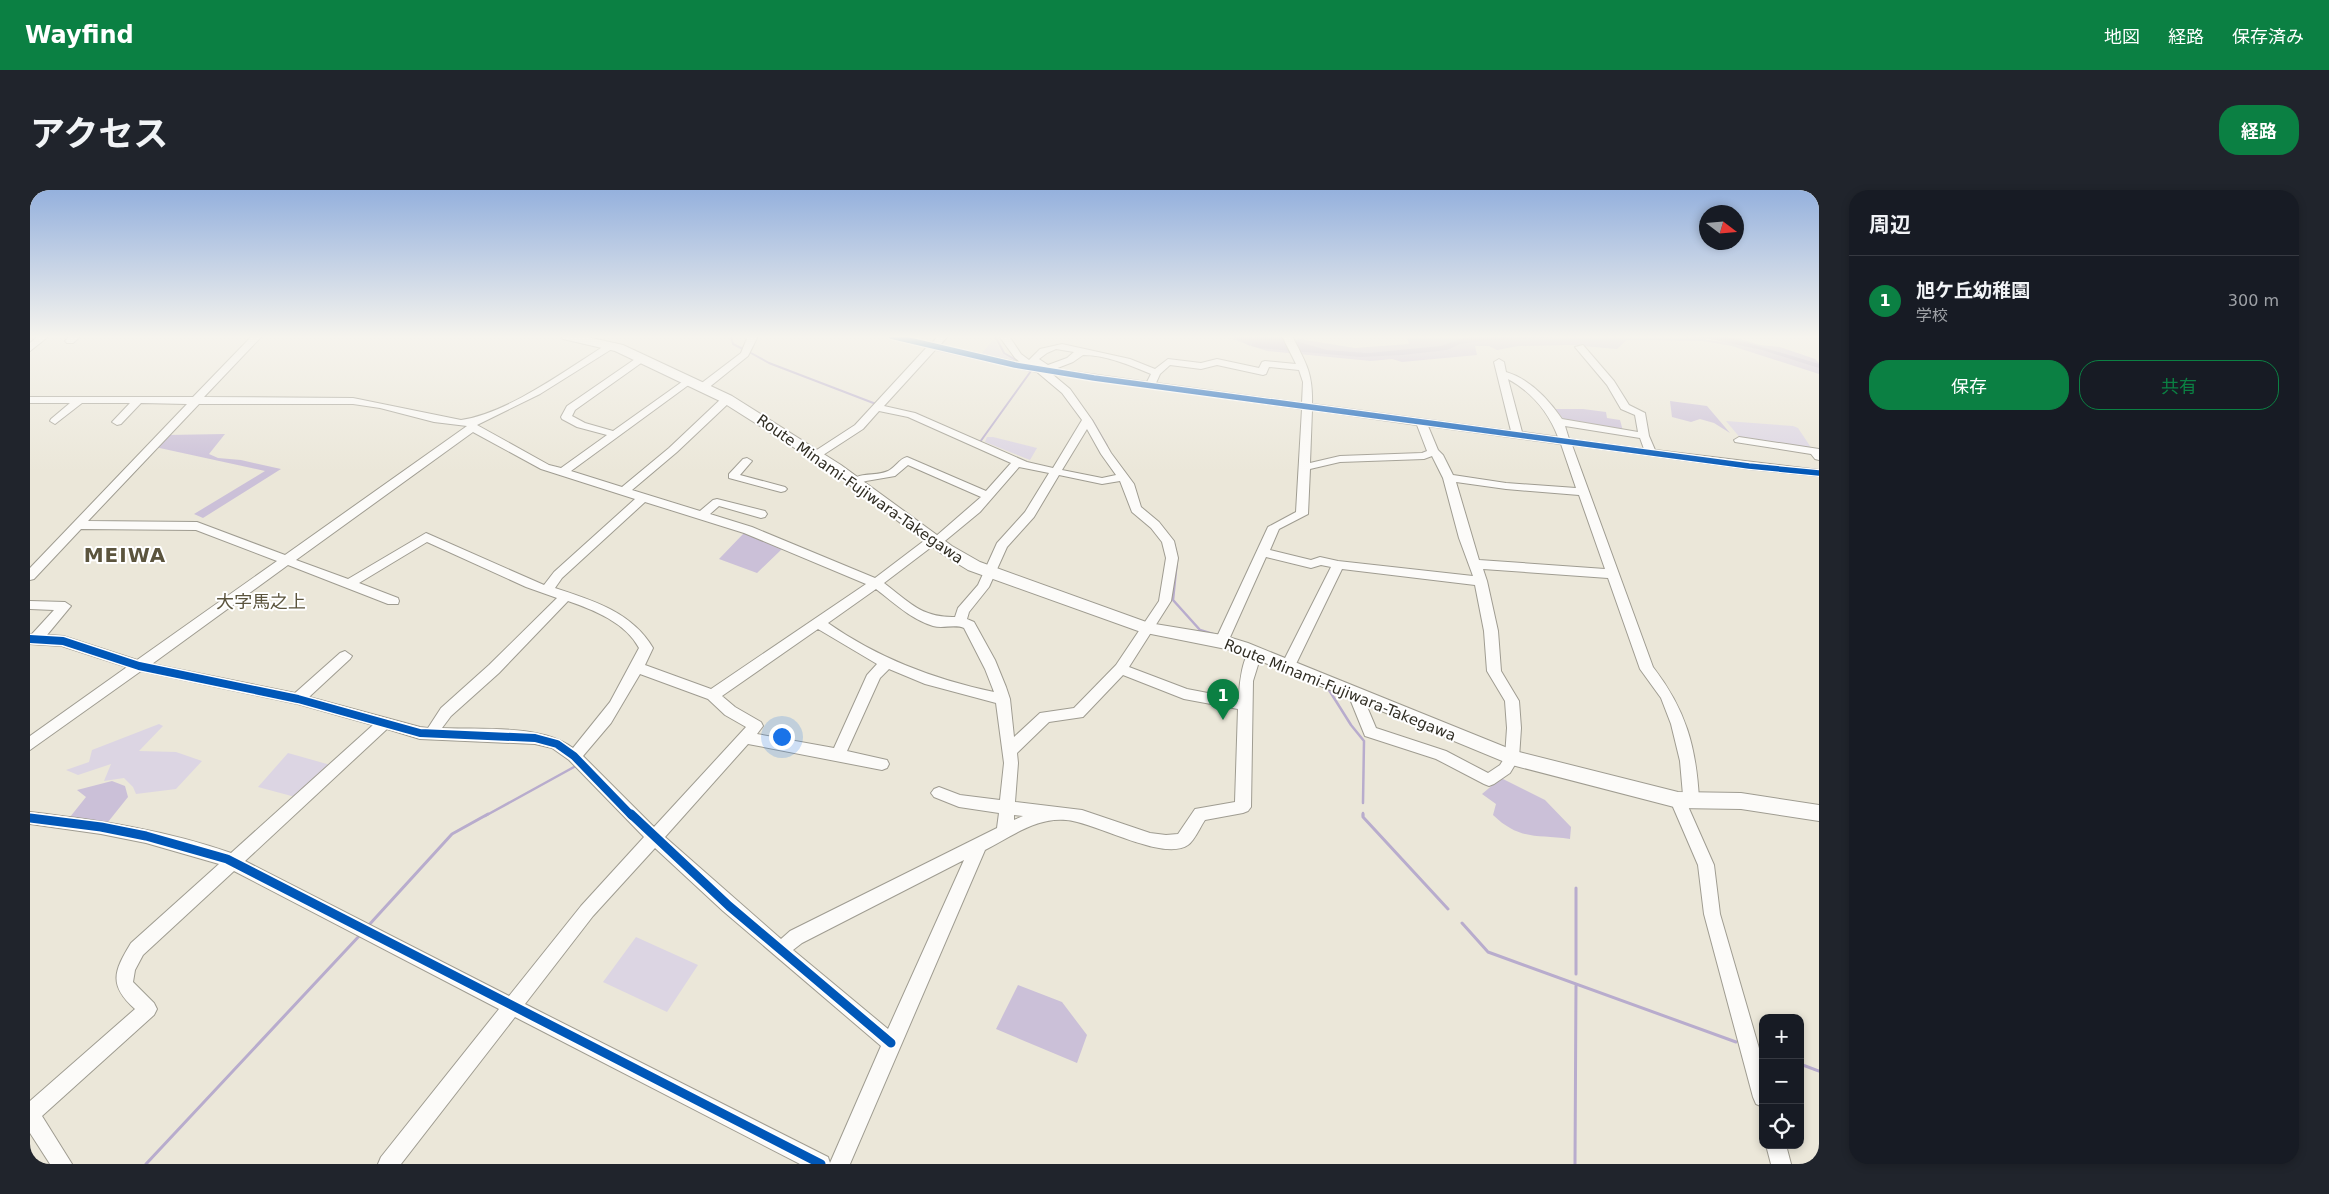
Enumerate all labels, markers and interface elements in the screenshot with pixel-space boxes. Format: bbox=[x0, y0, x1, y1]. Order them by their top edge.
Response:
text: Wayfind bbox=[25, 21, 134, 49]
text: 地図 bbox=[2104, 26, 2140, 47]
text: 経路 bbox=[2168, 26, 2204, 47]
text: 保存済み bbox=[2232, 26, 2304, 47]
button: 経路 bbox=[2219, 105, 2299, 155]
text: アクセス bbox=[30, 114, 168, 154]
north arrow bbox=[1699, 205, 1744, 250]
text: 周辺 bbox=[1869, 213, 1911, 237]
text: 旭ケ丘幼稚園 bbox=[1916, 279, 2030, 301]
text: 1 bbox=[1879, 291, 1891, 310]
text: 300 m bbox=[2228, 291, 2279, 310]
text: 学校 bbox=[1916, 306, 1948, 325]
button: 保存 bbox=[1869, 360, 2069, 410]
button: 共有 bbox=[2079, 360, 2279, 410]
street label: Route Minami-Fujiwara-Takegawa bbox=[753, 410, 967, 568]
district label: MEIWA bbox=[84, 543, 166, 567]
district label: 大字馬之上 bbox=[216, 591, 306, 612]
street label: Route Minami-Fujiwara-Takegawa bbox=[1222, 635, 1458, 745]
pin: 1 bbox=[1207, 679, 1239, 720]
your location bbox=[769, 724, 795, 750]
map controls bbox=[1759, 1014, 1804, 1149]
button: + bbox=[1759, 1014, 1804, 1059]
button: − bbox=[1759, 1059, 1804, 1104]
button: locate bbox=[1759, 1104, 1804, 1149]

